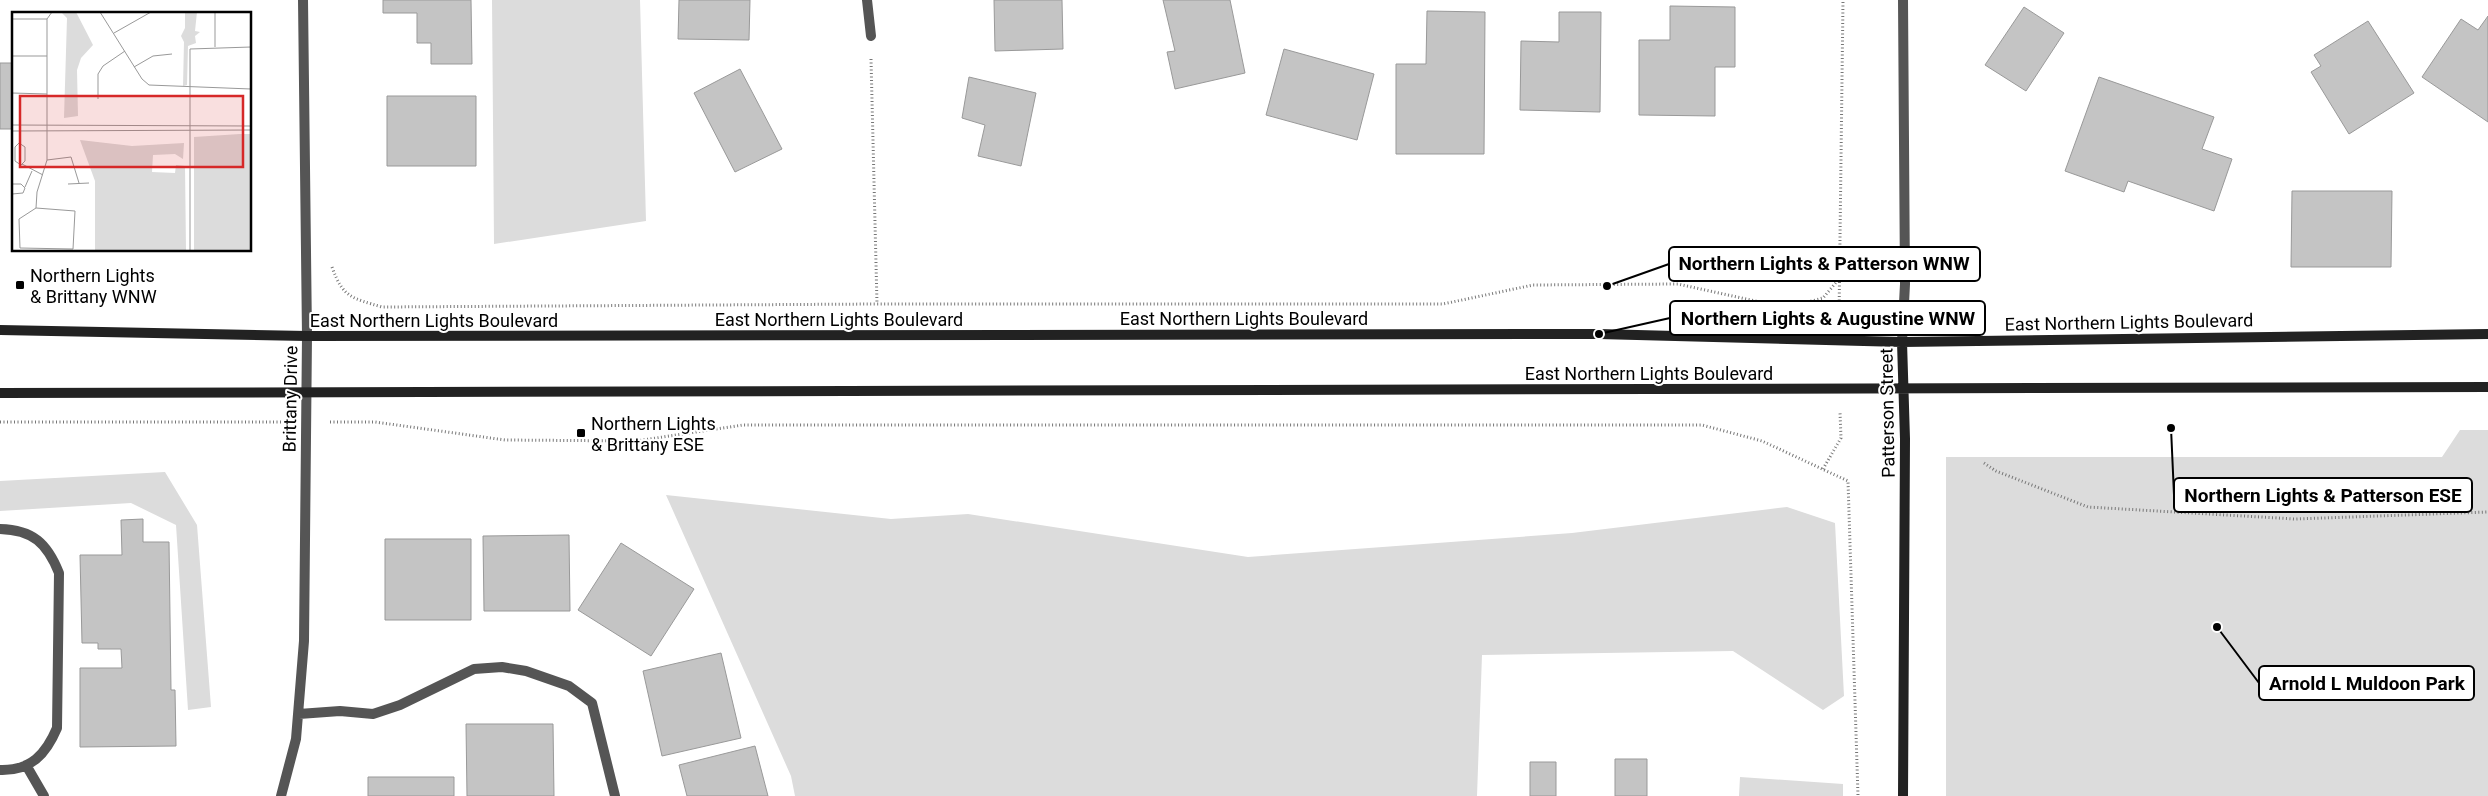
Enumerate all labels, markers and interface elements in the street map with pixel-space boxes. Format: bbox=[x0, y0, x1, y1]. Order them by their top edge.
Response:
inset map bbox=[12, 12, 251, 251]
callout: Northern Lights & Patterson WNW bbox=[1669, 247, 1980, 281]
text: Northern Lights & Patterson WNW bbox=[1678, 252, 1970, 275]
place label: Northern Lights & Brittany WNW bbox=[30, 265, 157, 307]
marker: Northern Lights & Brittany WNW bbox=[14, 279, 26, 291]
callout: Northern Lights & Augustine WNW bbox=[1670, 301, 1985, 335]
text: Northern Lights & Augustine WNW bbox=[1681, 307, 1976, 330]
street label: East Northern Lights Boulevard bbox=[1120, 308, 1368, 329]
street label: East Northern Lights Boulevard bbox=[715, 309, 963, 330]
street label: East Northern Lights Boulevard bbox=[2005, 309, 2253, 335]
street label: East Northern Lights Boulevard bbox=[310, 310, 558, 331]
street label: Brittany Drive bbox=[279, 346, 301, 452]
street label: Patterson Street bbox=[1875, 348, 1899, 478]
street label: East Northern Lights Boulevard bbox=[1525, 363, 1773, 384]
place label: Northern Lights & Brittany ESE bbox=[591, 413, 716, 455]
marker: Northern Lights & Brittany ESE bbox=[575, 427, 587, 439]
callout: Northern Lights & Patterson ESE bbox=[2174, 478, 2472, 512]
text: Northern Lights & Patterson ESE bbox=[2184, 484, 2462, 507]
callout: Arnold L Muldoon Park bbox=[2259, 666, 2474, 700]
text: Arnold L Muldoon Park bbox=[2269, 672, 2466, 695]

